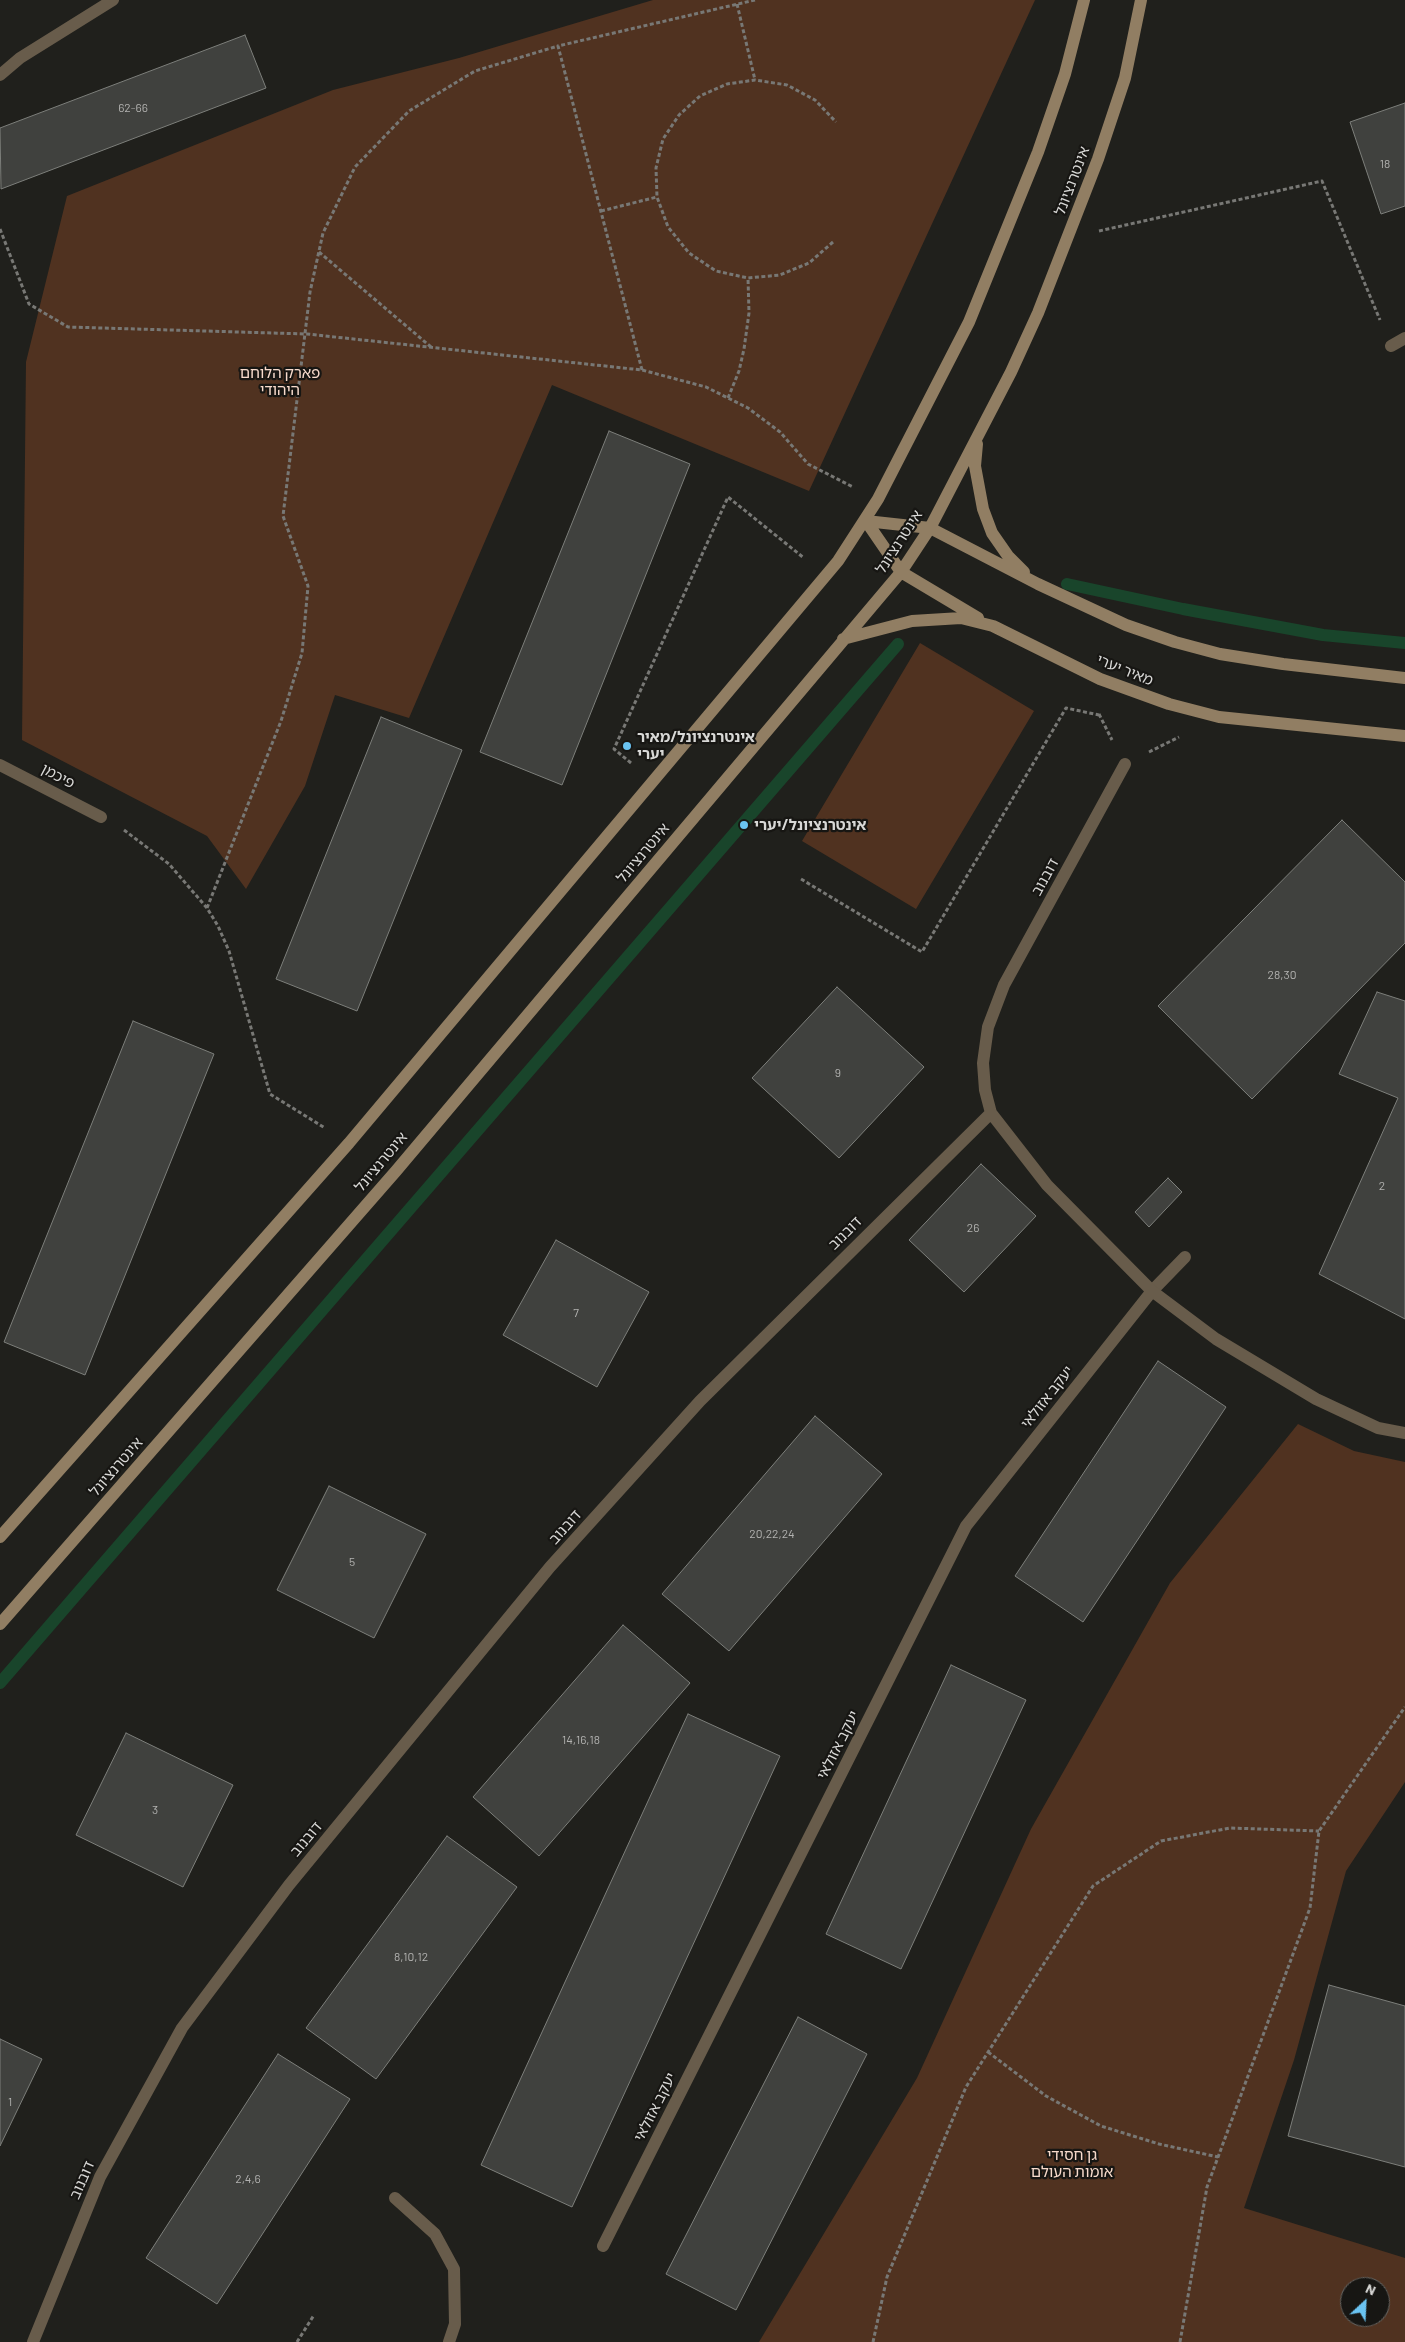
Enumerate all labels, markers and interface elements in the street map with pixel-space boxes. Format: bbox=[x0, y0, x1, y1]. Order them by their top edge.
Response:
house number: 62-66 bbox=[118, 101, 148, 115]
street label: אינטרנציונל bbox=[1051, 144, 1093, 218]
house number: 18 bbox=[1380, 157, 1390, 171]
park label: פארק הלוחם היהודי bbox=[240, 364, 320, 399]
street label: אינטרנציונל bbox=[872, 507, 926, 577]
street label: מאיר יערי bbox=[1094, 650, 1156, 690]
place label: אינטרנציונל/מאיר יערי bbox=[637, 728, 755, 763]
marker: אינטרנציונל/מאיר יערי bbox=[621, 740, 633, 752]
street label: פיכמן bbox=[38, 760, 78, 792]
place label: אינטרנציונל/יערי bbox=[754, 816, 866, 834]
street label: אינטרנציונל bbox=[613, 819, 673, 887]
marker: אינטרנציונל/יערי bbox=[738, 819, 750, 831]
street label: דובנוב bbox=[1027, 855, 1063, 899]
house number: 28,30 bbox=[1268, 968, 1296, 982]
house number: 9 bbox=[835, 1066, 841, 1080]
street label: אינטרנציונל bbox=[351, 1128, 411, 1196]
house number: 2 bbox=[1379, 1179, 1385, 1193]
street label: דובנוב bbox=[825, 1213, 865, 1253]
house number: 26 bbox=[967, 1221, 979, 1235]
house number: 7 bbox=[573, 1306, 579, 1320]
street label: יעקב אזולאי bbox=[1017, 1362, 1077, 1432]
street label: אינטרנציונל bbox=[85, 1434, 147, 1500]
street label: דובנוב bbox=[545, 1506, 585, 1548]
house number: 20,22,24 bbox=[749, 1527, 795, 1541]
house number: 5 bbox=[349, 1555, 355, 1569]
street label: יעקב אזולאי bbox=[813, 1708, 863, 1782]
house number: 14,16,18 bbox=[562, 1733, 600, 1747]
house number: 3 bbox=[152, 1803, 158, 1817]
street label: דובנוב bbox=[286, 1818, 326, 1860]
house number: 8,10,12 bbox=[394, 1950, 428, 1964]
street label: יעקב אזולאי bbox=[630, 2070, 680, 2144]
house number: 1 bbox=[8, 2095, 12, 2109]
park label: גן חסידי אומות העולם bbox=[1031, 2146, 1113, 2181]
street label: דובנוב bbox=[66, 2158, 98, 2202]
house number: 2,4,6 bbox=[235, 2172, 261, 2186]
north arrow bbox=[1340, 2277, 1390, 2327]
text: N bbox=[1363, 2279, 1379, 2299]

